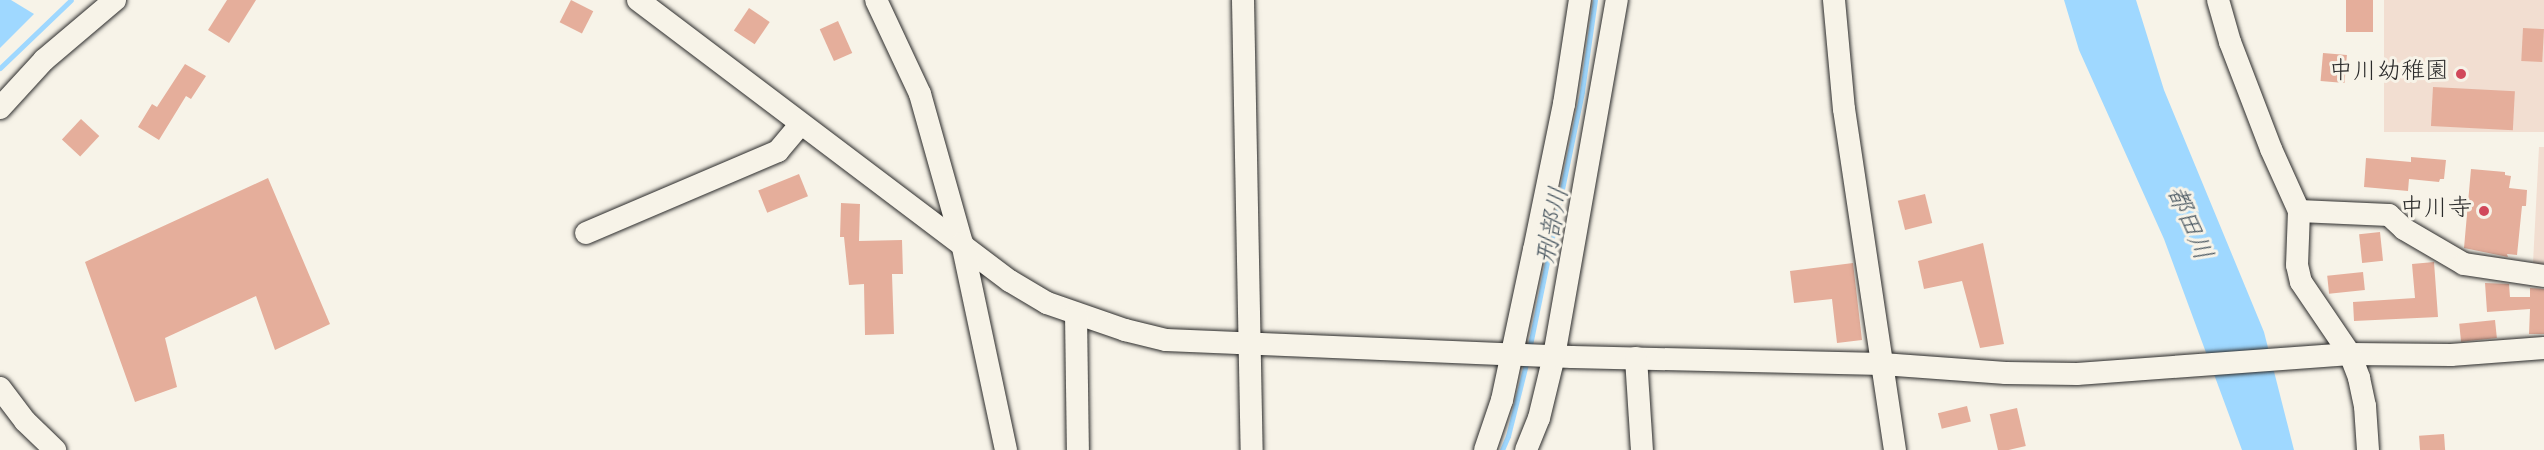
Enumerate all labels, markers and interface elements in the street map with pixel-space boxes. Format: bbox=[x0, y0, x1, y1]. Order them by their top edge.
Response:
place label: 中川幼稚園 bbox=[2329, 60, 2449, 88]
marker: 中川幼稚園 bbox=[2454, 67, 2468, 81]
water label: 都田川 bbox=[2157, 182, 2217, 266]
water label: 刑部川 bbox=[1532, 185, 1578, 267]
place label: 中川寺 bbox=[2400, 197, 2472, 225]
marker: 中川寺 bbox=[2477, 204, 2491, 218]

